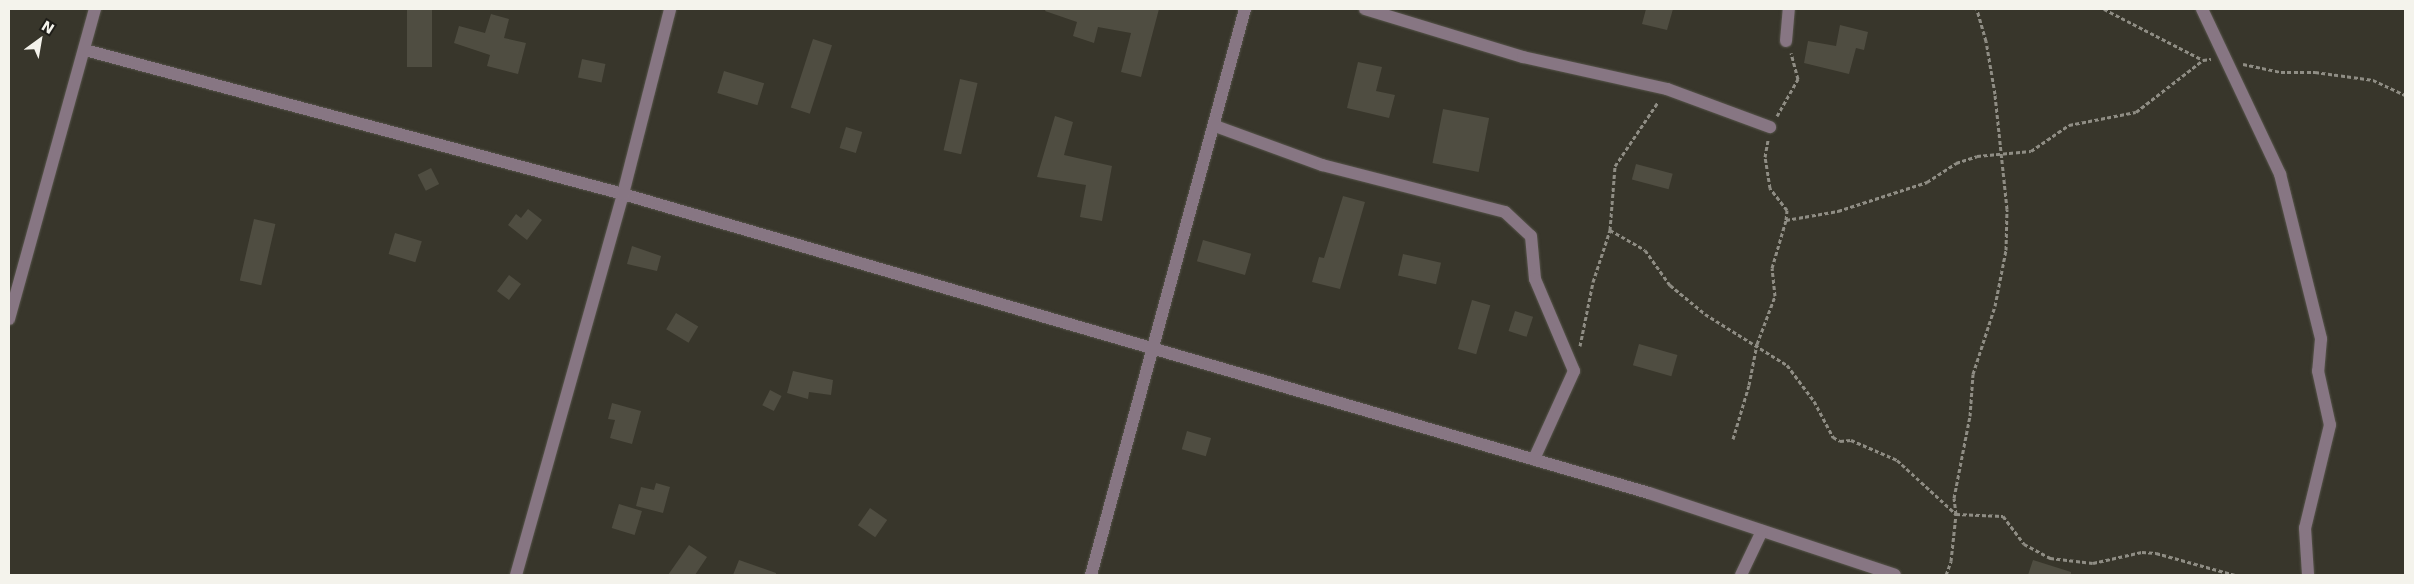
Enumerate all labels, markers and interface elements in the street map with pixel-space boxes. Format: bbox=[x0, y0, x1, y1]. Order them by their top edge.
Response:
north arrow bbox=[15, 15, 65, 65]
text: N bbox=[39, 17, 57, 37]

